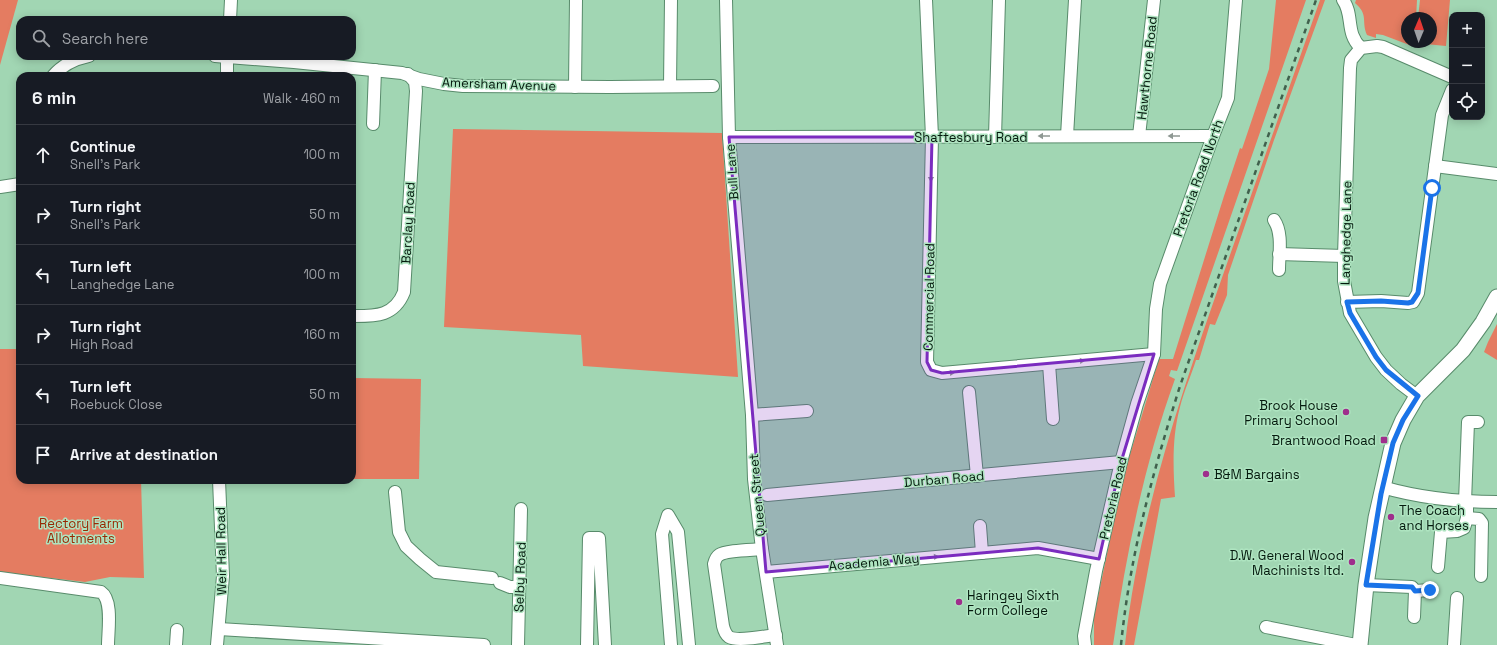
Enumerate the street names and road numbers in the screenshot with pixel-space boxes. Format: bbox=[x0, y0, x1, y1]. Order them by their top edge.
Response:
street label: Hawthorne Road bbox=[1133, 15, 1161, 121]
street label: Amersham Avenue bbox=[442, 74, 556, 94]
street label: Pretoria Road North bbox=[1169, 117, 1227, 239]
street label: Shaftesbury Road bbox=[914, 129, 1028, 146]
street label: Bull Lane bbox=[722, 143, 742, 201]
street label: Langhedge Lane bbox=[1337, 181, 1355, 285]
street label: Barclay Road bbox=[397, 182, 419, 264]
street label: Commercial Road bbox=[920, 243, 938, 351]
street label: Queen Street bbox=[745, 453, 769, 537]
street label: Pretoria Road bbox=[1095, 455, 1131, 541]
street label: Durban Road bbox=[903, 467, 985, 491]
street label: Weir Hall Road bbox=[212, 507, 230, 595]
street label: Selby Road bbox=[510, 542, 530, 612]
street label: Academia Way bbox=[828, 550, 920, 574]

